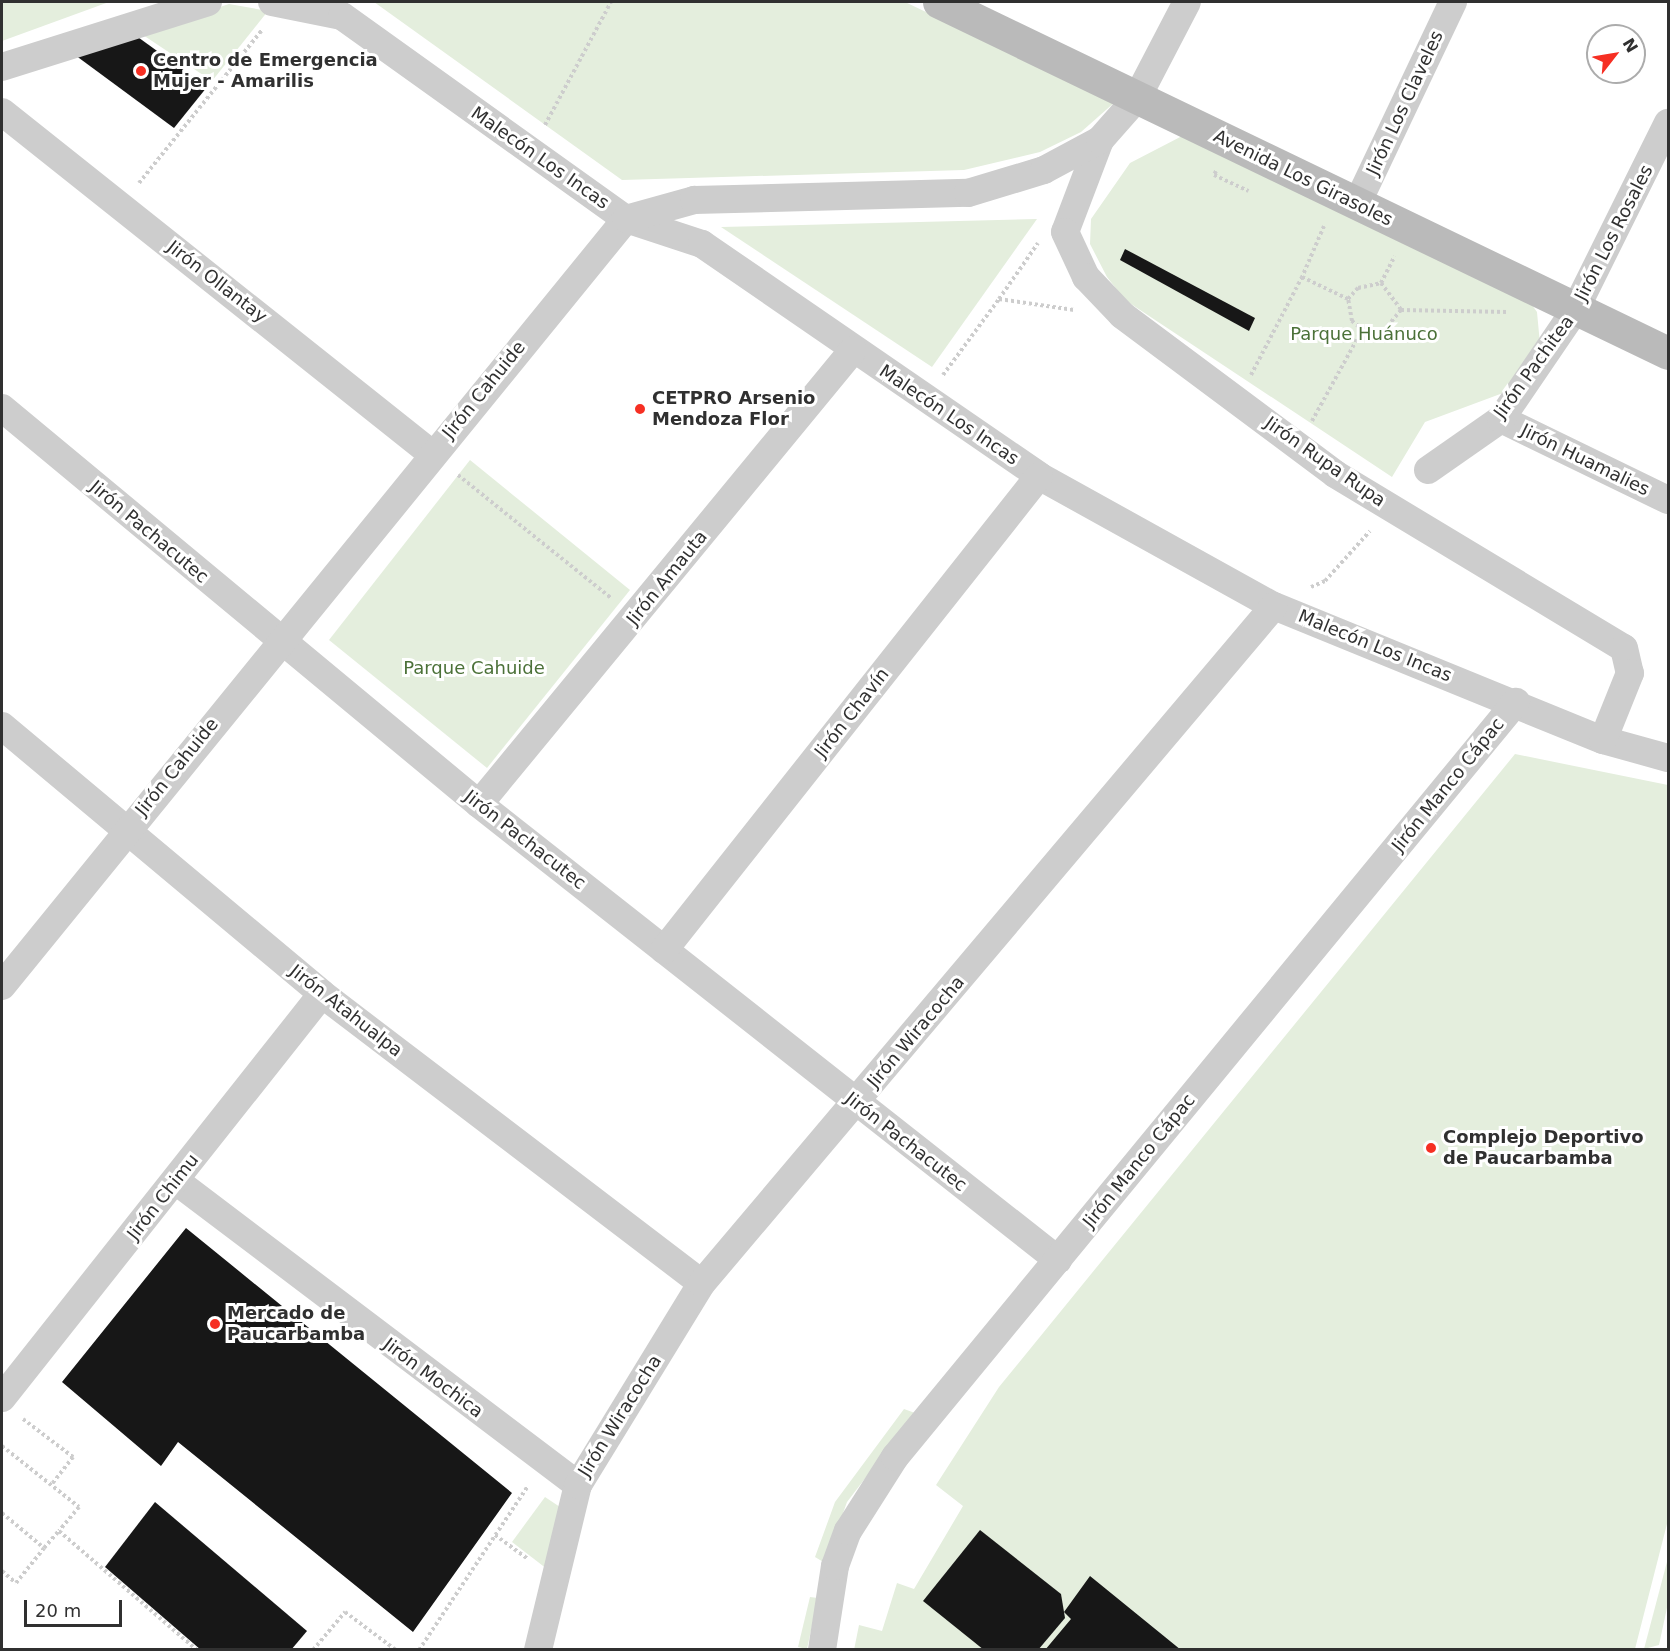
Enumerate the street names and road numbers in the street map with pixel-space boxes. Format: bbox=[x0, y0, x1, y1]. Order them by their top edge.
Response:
street label: Jirón Los Claveles bbox=[1362, 27, 1448, 179]
street label: Malecón Los Incas bbox=[467, 102, 613, 214]
street label: Avenida Los Girasoles bbox=[1210, 125, 1396, 231]
street label: Jirón Los Rosales bbox=[1570, 161, 1658, 305]
street label: Jirón Ollantay bbox=[163, 236, 271, 328]
street label: Jirón Pachitea bbox=[1489, 311, 1579, 423]
street label: Jirón Cahuide bbox=[438, 337, 530, 443]
street label: Malecón Los Incas bbox=[875, 360, 1023, 470]
street label: Jirón Rupa Rupa bbox=[1261, 412, 1389, 512]
street label: Jirón Huamalies bbox=[1517, 420, 1653, 500]
street label: Jirón Pachacutec bbox=[85, 476, 213, 588]
street label: Jirón Amauta bbox=[622, 526, 712, 630]
street label: Malecón Los Incas bbox=[1295, 605, 1455, 687]
street label: Jirón Chavín bbox=[810, 664, 894, 762]
street label: Jirón Cahuide bbox=[131, 714, 223, 820]
street label: Jirón Manco Cápac bbox=[1387, 714, 1509, 856]
street label: Jirón Pachacutec bbox=[460, 786, 590, 894]
street label: Jirón Atahualpa bbox=[285, 960, 407, 1062]
street label: Jirón Wiracocha bbox=[863, 972, 969, 1092]
street label: Jirón Pachacutec bbox=[841, 1088, 971, 1196]
street label: Jirón Manco Cápac bbox=[1078, 1090, 1200, 1232]
street label: Jirón Chimu bbox=[123, 1150, 203, 1244]
street label: Jirón Mochica bbox=[379, 1333, 487, 1423]
street label: Jirón Wiracocha bbox=[574, 1351, 666, 1481]

